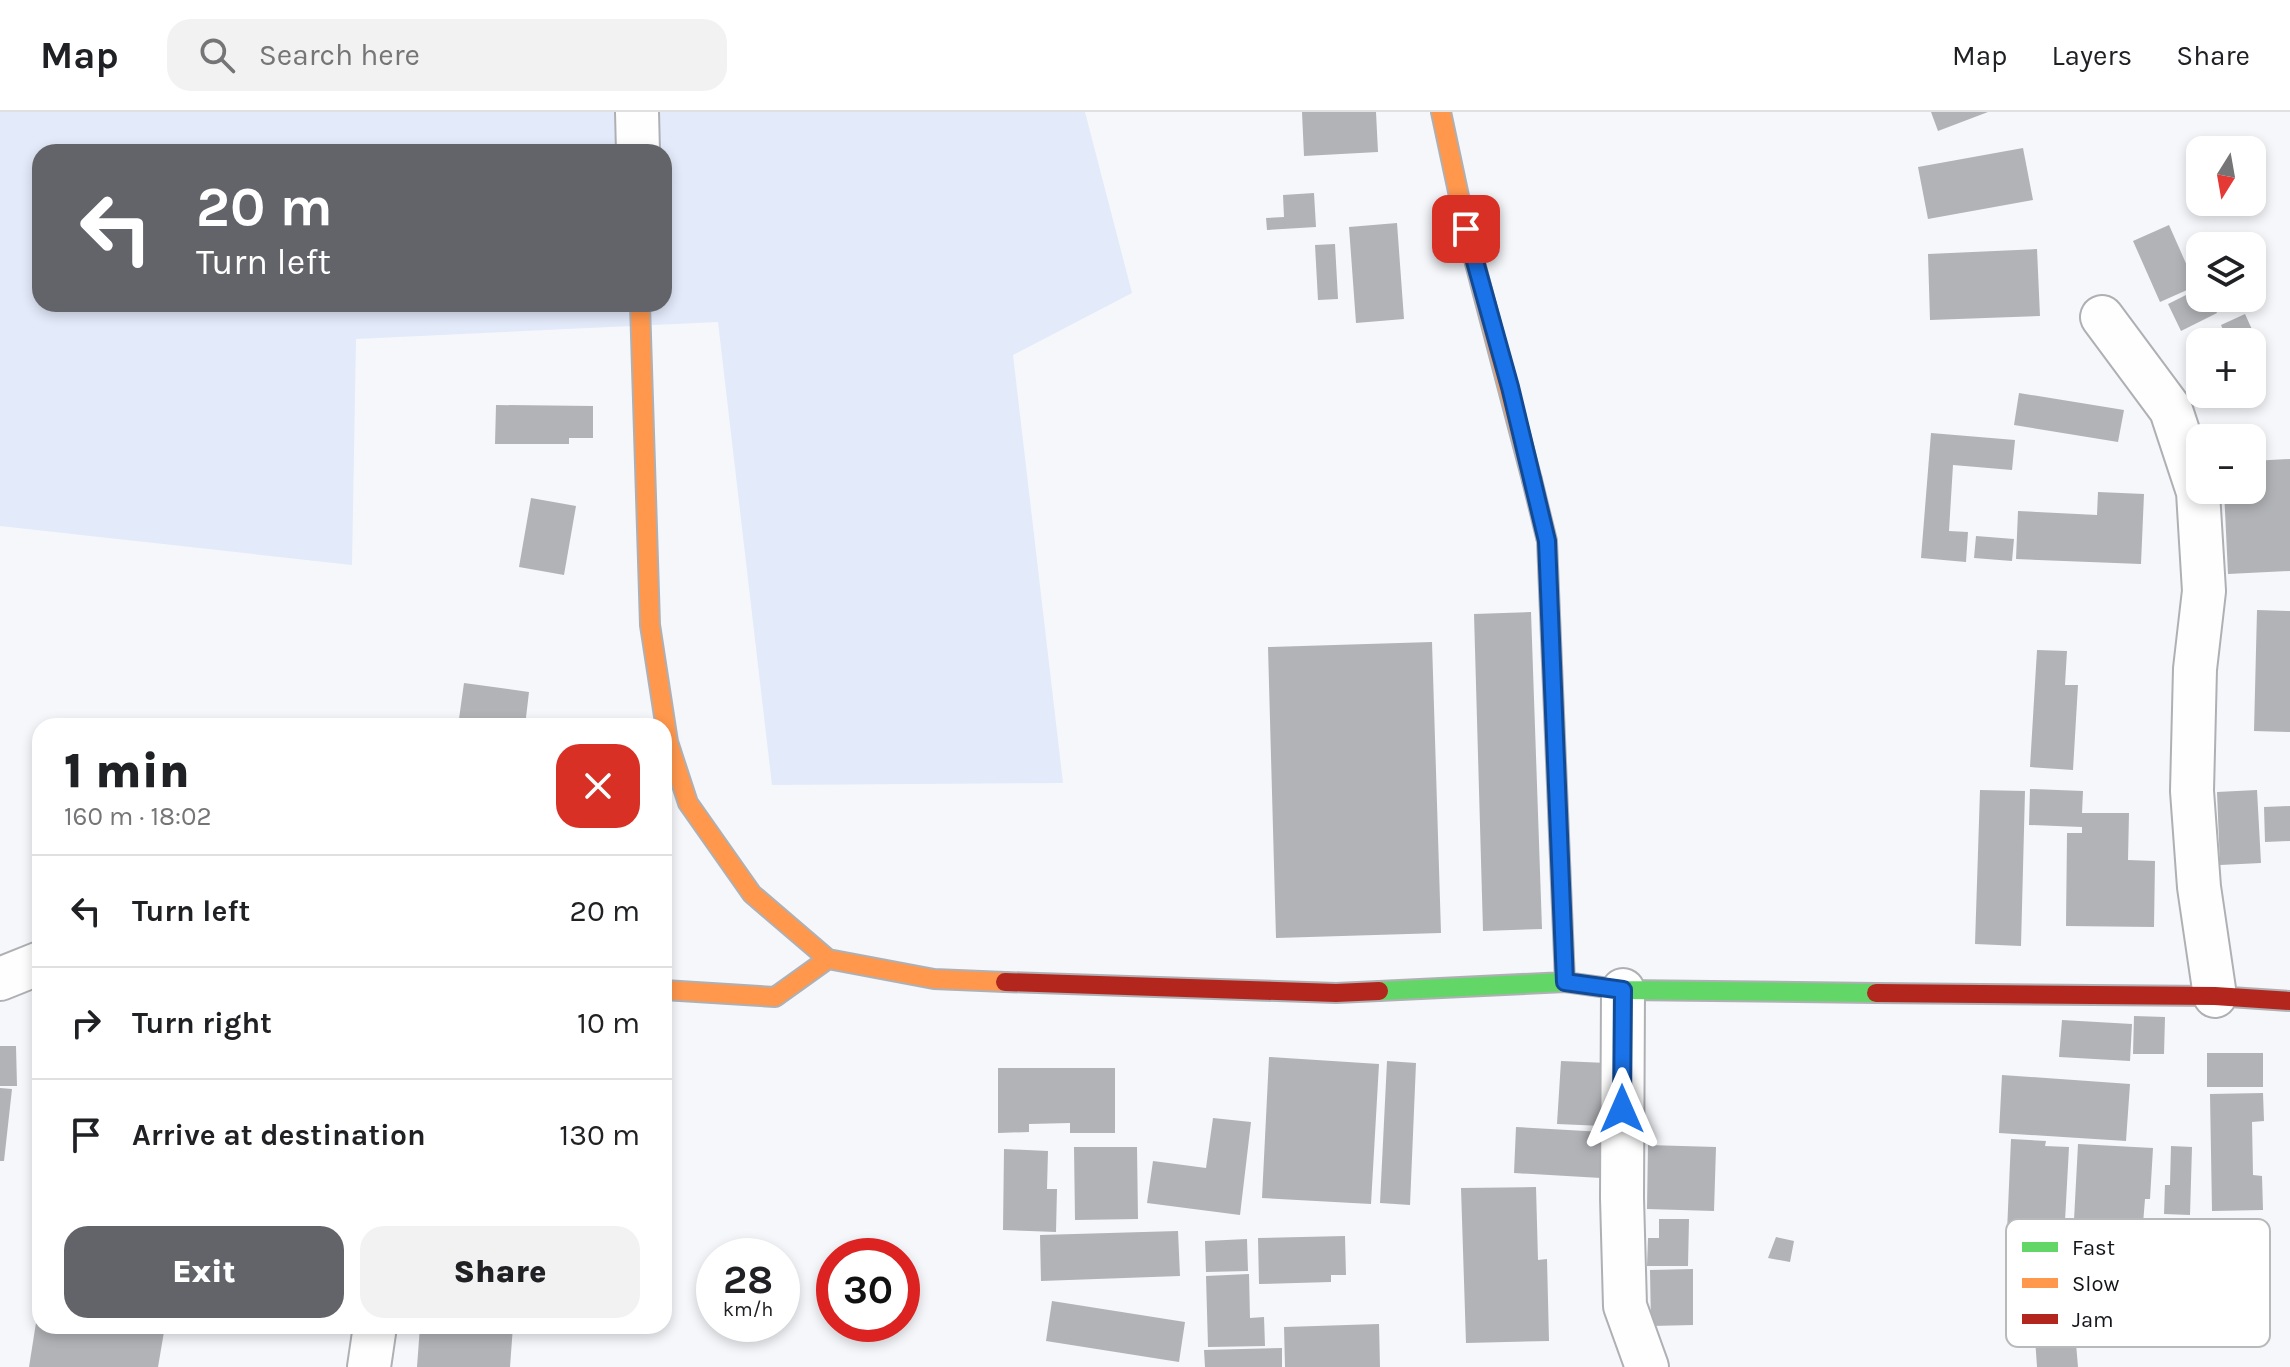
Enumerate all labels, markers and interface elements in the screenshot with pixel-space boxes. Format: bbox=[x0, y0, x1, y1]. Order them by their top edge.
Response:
search box bbox=[167, 19, 727, 91]
text: Map bbox=[40, 33, 119, 78]
icon: search bbox=[195, 33, 239, 77]
text: Search here bbox=[259, 37, 420, 73]
text: Map bbox=[1952, 39, 2007, 72]
text: Layers bbox=[2051, 39, 2132, 72]
text: Share bbox=[2176, 39, 2250, 72]
north arrow bbox=[2186, 136, 2266, 216]
map controls bbox=[2186, 136, 2266, 504]
text: 20 m bbox=[196, 174, 333, 239]
icon: left bbox=[64, 176, 168, 280]
pin bbox=[1432, 195, 1500, 263]
icon: arrive bbox=[1444, 207, 1488, 251]
button: layers bbox=[2186, 232, 2266, 312]
text: Turn left bbox=[196, 241, 331, 283]
button: + bbox=[2186, 328, 2266, 408]
button: − bbox=[2186, 424, 2266, 504]
text: 1 min bbox=[64, 743, 190, 799]
button: close bbox=[556, 744, 640, 828]
text: 160 m · 18:02 bbox=[64, 801, 211, 832]
icon: left bbox=[64, 889, 108, 933]
text: Turn left bbox=[132, 893, 250, 929]
text: 20 m bbox=[570, 893, 640, 929]
icon: right bbox=[64, 1001, 108, 1045]
text: Turn right bbox=[132, 1005, 272, 1041]
text: 10 m bbox=[577, 1005, 640, 1041]
position arrow bbox=[1580, 1067, 1664, 1151]
icon: arrive bbox=[64, 1113, 108, 1157]
text: Arrive at destination bbox=[132, 1117, 426, 1153]
text: 130 m bbox=[559, 1117, 640, 1153]
legend bbox=[2006, 1219, 2270, 1347]
button: Exit bbox=[64, 1226, 344, 1318]
button: Share bbox=[360, 1226, 640, 1318]
text: Fast bbox=[2072, 1235, 2115, 1261]
speed limit sign: 30 bbox=[816, 1238, 920, 1342]
text: 28 bbox=[723, 1256, 773, 1303]
text: Slow bbox=[2072, 1271, 2119, 1297]
text: km/h bbox=[723, 1298, 773, 1321]
text: Jam bbox=[2072, 1307, 2114, 1333]

